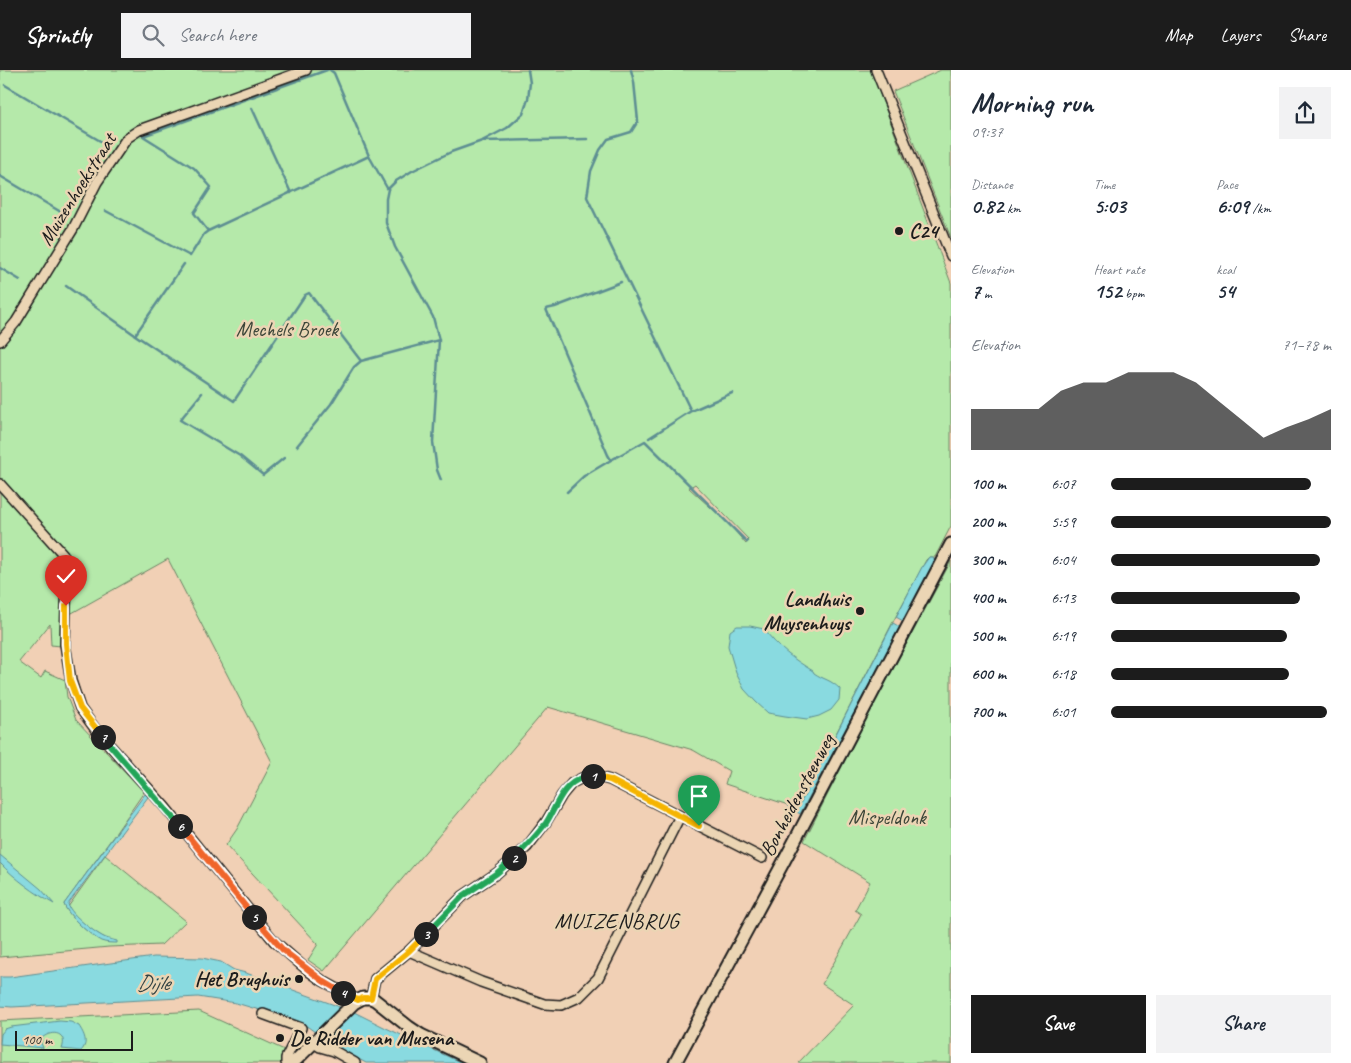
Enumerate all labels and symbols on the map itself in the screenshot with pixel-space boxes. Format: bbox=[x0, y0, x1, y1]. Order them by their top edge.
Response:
street label: Muizenhoekstraat bbox=[32, 126, 123, 250]
place label: C24 bbox=[909, 218, 940, 244]
marker: C24 bbox=[893, 225, 905, 237]
park label: Mechels Broek bbox=[236, 316, 339, 342]
pin bbox=[45, 555, 87, 606]
place label: Landhuis Muysenhuys bbox=[764, 586, 853, 637]
marker: Landhuis Muysenhuys bbox=[854, 605, 866, 617]
pin: 7 bbox=[90, 724, 116, 750]
street label: Bonheidensteenweg bbox=[754, 728, 841, 861]
pin: 1 bbox=[580, 764, 606, 788]
pin bbox=[678, 775, 720, 826]
park label: Mispeldonk bbox=[848, 804, 927, 830]
pin: 6 bbox=[168, 814, 192, 838]
pin: 2 bbox=[502, 846, 526, 870]
pin: 5 bbox=[242, 904, 266, 930]
district label: MUIZENBRUG bbox=[554, 907, 681, 935]
pin: 3 bbox=[414, 922, 438, 946]
place label: Het Brughuis bbox=[195, 966, 292, 992]
water label: Dijle bbox=[137, 969, 173, 997]
marker: Het Brughuis bbox=[293, 973, 305, 985]
pin: 4 bbox=[330, 980, 356, 1006]
place label: De Ridder van Musena bbox=[290, 1025, 455, 1051]
scale bar bbox=[15, 1028, 132, 1051]
marker: De Ridder van Musena bbox=[274, 1032, 286, 1044]

